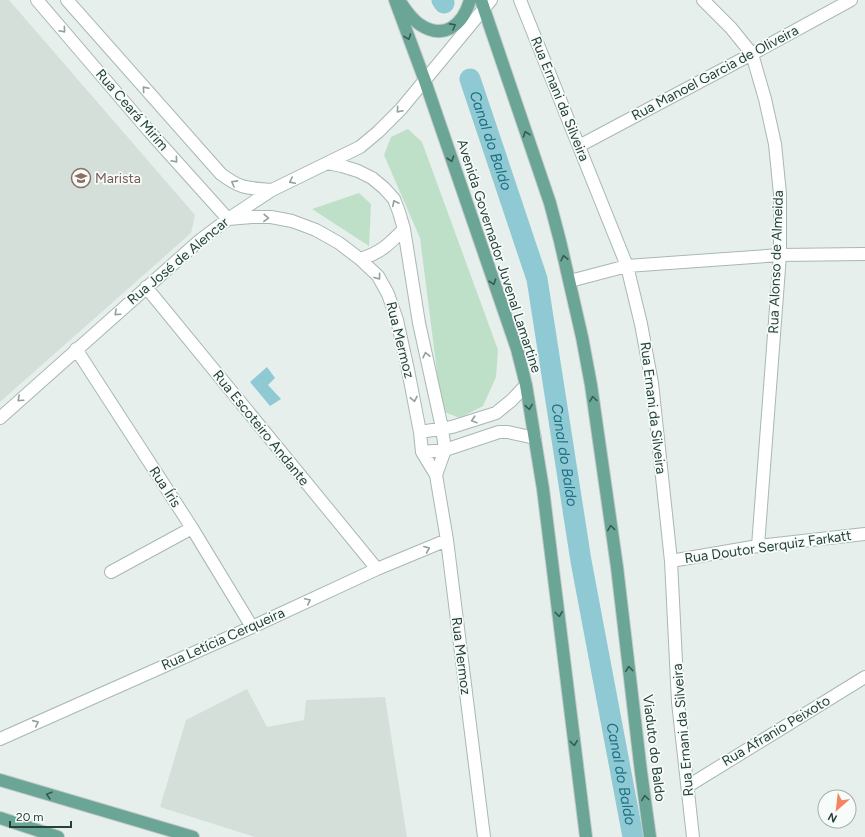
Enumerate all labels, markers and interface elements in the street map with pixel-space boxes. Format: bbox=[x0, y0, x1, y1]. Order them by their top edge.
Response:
street label: Rua Manoel Garcia de Oliveira bbox=[629, 22, 801, 124]
one-way arrow bbox=[449, 23, 456, 30]
one-way arrow bbox=[58, 25, 65, 32]
one-way arrow bbox=[404, 33, 412, 40]
street label: Rua Ernani da Silveira bbox=[527, 34, 593, 164]
street label: Rua Ceará Mirim bbox=[92, 66, 172, 154]
one-way arrow bbox=[142, 86, 150, 94]
water label: Canal do Baldo bbox=[466, 88, 516, 193]
one-way arrow bbox=[397, 106, 404, 113]
one-way arrow bbox=[522, 131, 531, 138]
street label: Avenida Governador Juvenal Lamartine bbox=[453, 137, 545, 375]
one-way arrow bbox=[170, 155, 178, 163]
one-way arrow bbox=[447, 156, 455, 163]
school or university icon: Marista bbox=[70, 167, 92, 189]
place label: Marista bbox=[95, 170, 141, 187]
one-way arrow bbox=[288, 176, 296, 183]
one-way arrow bbox=[231, 180, 238, 188]
street label: Rua Alonso de Almeida bbox=[765, 190, 787, 334]
one-way arrow bbox=[392, 199, 399, 207]
one-way arrow bbox=[263, 213, 269, 222]
street label: Rua José de Alencar bbox=[124, 214, 232, 308]
one-way arrow bbox=[561, 255, 569, 261]
one-way arrow bbox=[373, 273, 380, 280]
one-way arrow bbox=[489, 279, 497, 286]
street label: Rua Mermoz bbox=[382, 300, 418, 380]
one-way arrow bbox=[114, 308, 122, 315]
street label: Rua Ernani da Silveira bbox=[636, 341, 670, 475]
one-way arrow bbox=[423, 352, 431, 358]
street label: Rua Escoteiro Andante bbox=[209, 367, 313, 489]
one-way arrow bbox=[17, 395, 25, 402]
one-way arrow bbox=[409, 396, 417, 402]
one-way arrow bbox=[589, 396, 598, 402]
water label: Canal do Baldo bbox=[548, 402, 581, 508]
one-way arrow bbox=[525, 404, 533, 410]
one-way arrow bbox=[471, 415, 478, 424]
street label: Rua Íris bbox=[145, 463, 185, 511]
one-way arrow bbox=[607, 525, 616, 531]
street label: Rua Doutor Serquiz Farkatt bbox=[683, 527, 853, 567]
one-way arrow bbox=[423, 545, 430, 553]
one-way arrow bbox=[303, 598, 311, 606]
street label: Rua Letícia Cerqueira bbox=[159, 604, 287, 674]
one-way arrow bbox=[554, 611, 563, 617]
street label: Rua Mermoz bbox=[448, 616, 474, 696]
street label: Rua Ernani da Silveira bbox=[669, 663, 697, 797]
one-way arrow bbox=[625, 666, 634, 672]
street label: Rua Afranio Peixoto bbox=[719, 692, 833, 770]
street label: Viaduto do Baldo bbox=[639, 693, 669, 803]
one-way arrow bbox=[31, 720, 39, 728]
water label: Canal do Baldo bbox=[603, 721, 640, 827]
one-way arrow bbox=[569, 740, 578, 746]
north arrow bbox=[817, 789, 857, 829]
one-way arrow bbox=[45, 791, 52, 800]
one-way arrow bbox=[641, 795, 650, 801]
scale bar bbox=[10, 803, 71, 829]
text: 20 m bbox=[16, 810, 44, 824]
text: N bbox=[826, 810, 839, 825]

